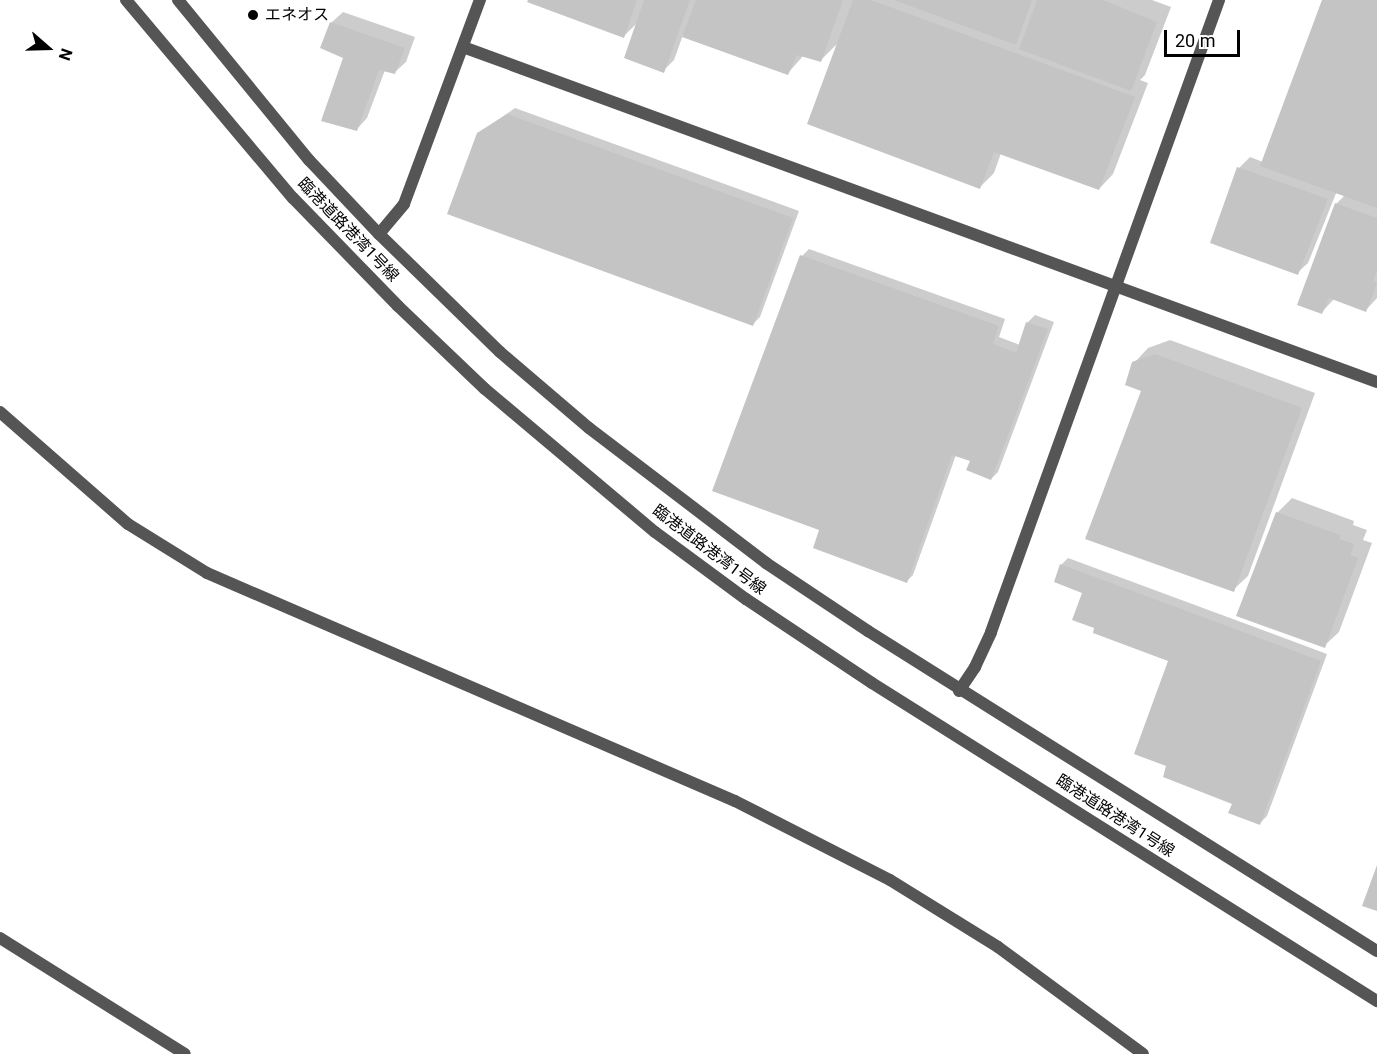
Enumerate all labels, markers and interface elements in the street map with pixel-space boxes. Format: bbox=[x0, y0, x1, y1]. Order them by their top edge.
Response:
place label: エネオス bbox=[265, 5, 329, 25]
marker: エネオス bbox=[246, 8, 260, 22]
north arrow bbox=[18, 18, 78, 78]
scale bar bbox=[1167, 18, 1244, 56]
text: 20 m bbox=[1175, 30, 1215, 51]
text: N bbox=[55, 46, 76, 63]
street label: 臨港道路港湾1号線 bbox=[294, 174, 402, 286]
street label: 臨港道路港湾1号線 bbox=[649, 501, 769, 599]
street label: 臨港道路港湾1号線 bbox=[1052, 771, 1178, 861]

